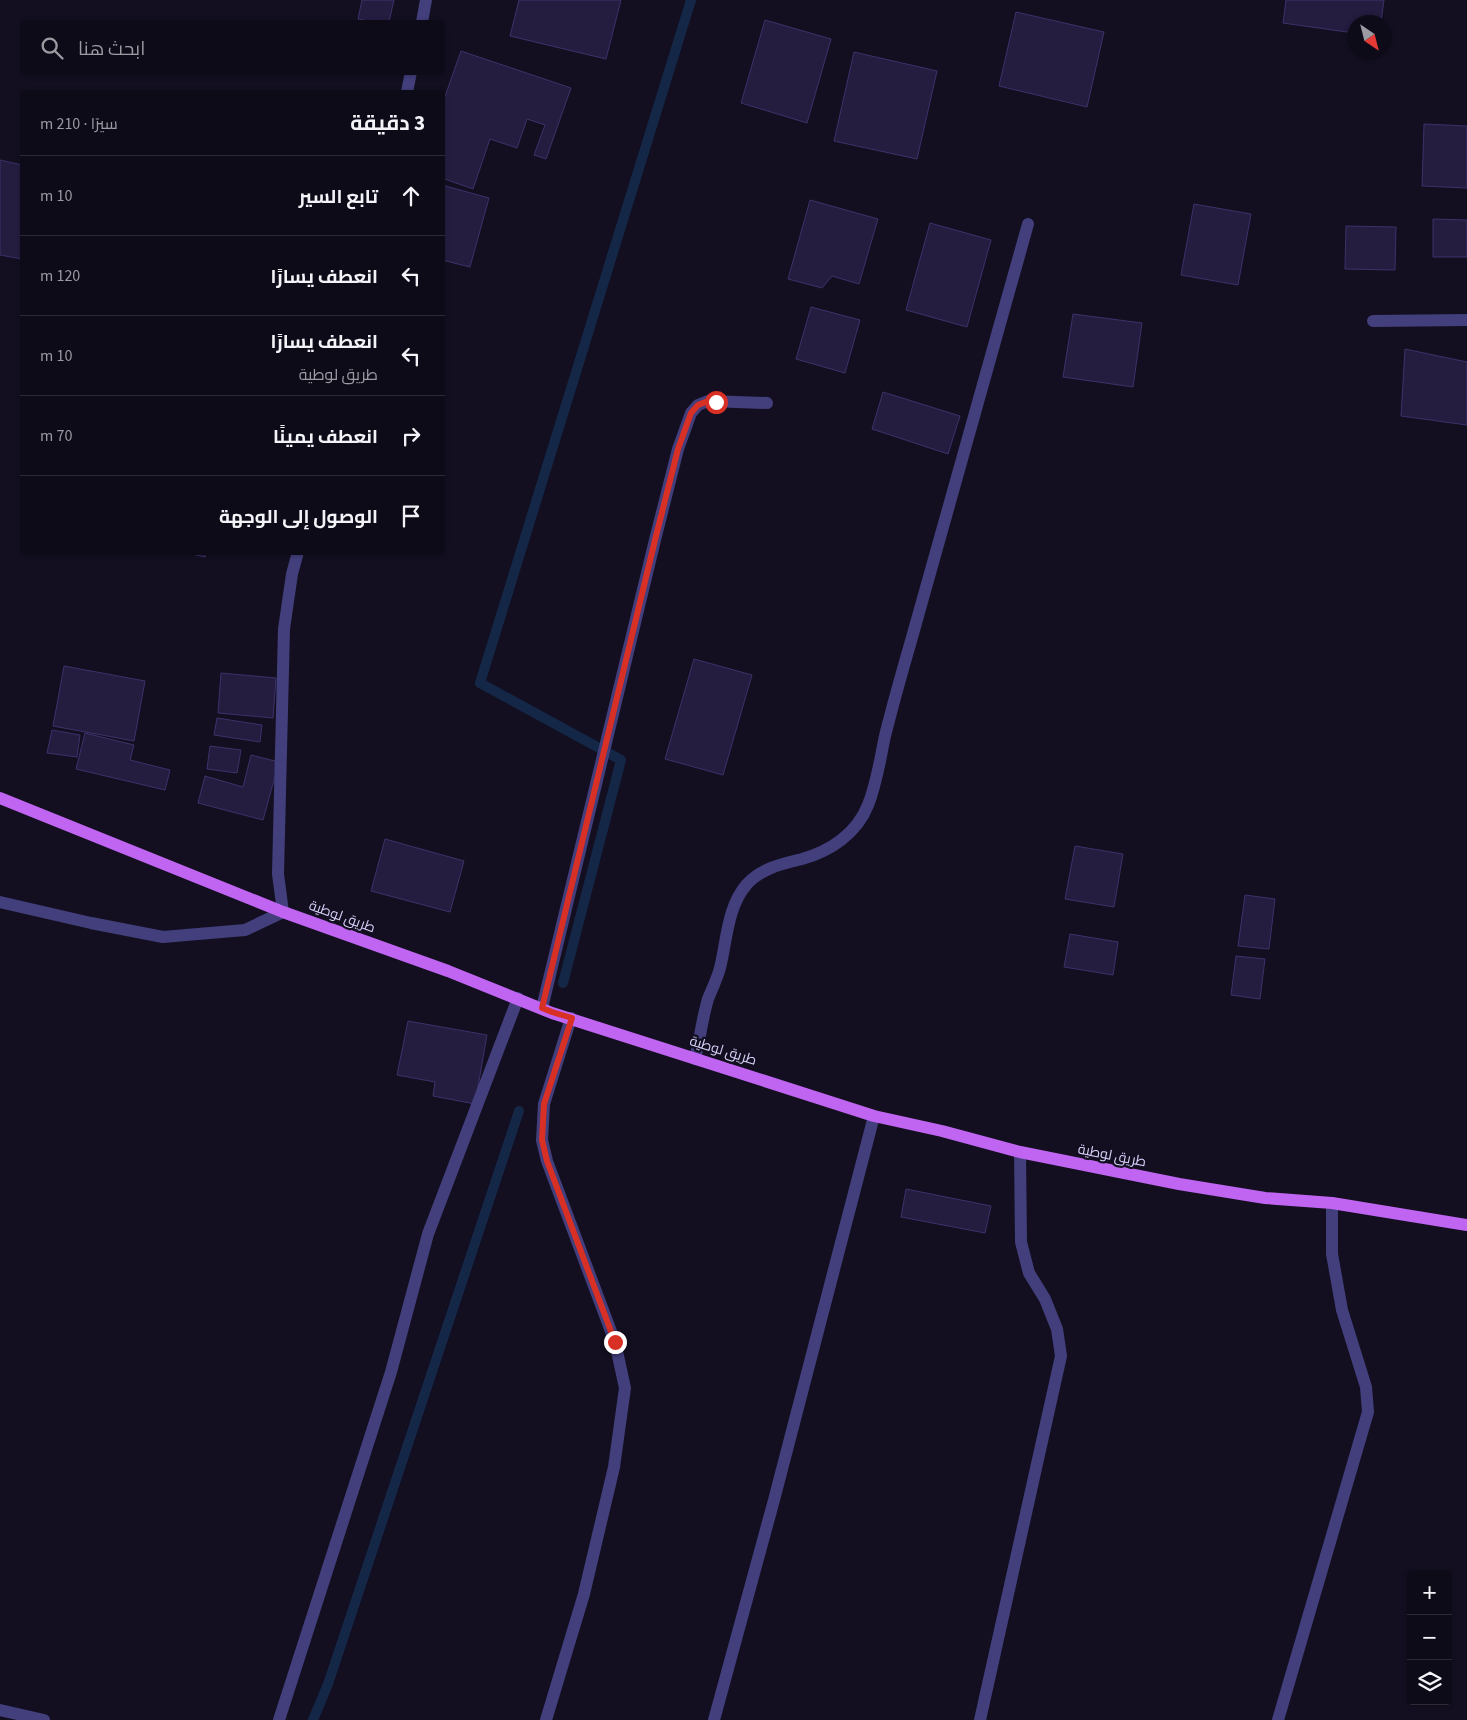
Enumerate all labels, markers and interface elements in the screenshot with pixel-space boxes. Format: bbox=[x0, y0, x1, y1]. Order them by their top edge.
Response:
north arrow bbox=[1347, 15, 1392, 60]
search box bbox=[20, 20, 445, 75]
icon: search bbox=[38, 34, 66, 62]
text: ابحث هنا bbox=[78, 36, 145, 63]
text: 3 دقيقة bbox=[350, 108, 425, 138]
text: سيرًا · 210 m bbox=[40, 113, 118, 135]
icon: ahead bbox=[397, 182, 425, 210]
text: تابع السير bbox=[299, 184, 378, 211]
text: 10 m bbox=[40, 185, 72, 207]
icon: left bbox=[397, 262, 425, 290]
text: انعطف يسارًا bbox=[271, 264, 378, 291]
text: 120 m bbox=[40, 265, 80, 287]
text: انعطف يسارًا bbox=[271, 329, 378, 356]
icon: left bbox=[397, 342, 425, 370]
text: 10 m bbox=[40, 345, 72, 367]
text: طريق لوطية bbox=[299, 364, 378, 386]
route start bbox=[705, 391, 728, 414]
icon: right bbox=[397, 422, 425, 450]
text: انعطف يمينًا bbox=[273, 424, 378, 451]
text: 70 m bbox=[40, 425, 72, 447]
icon: arrive bbox=[397, 502, 425, 530]
text: الوصول إلى الوجهة bbox=[219, 504, 378, 531]
street label: طريق لوطية bbox=[306, 896, 378, 938]
street label: طريق لوطية bbox=[687, 1031, 759, 1071]
street label: طريق لوطية bbox=[1076, 1140, 1148, 1172]
route end bbox=[604, 1331, 627, 1354]
map controls bbox=[1407, 1570, 1452, 1705]
button: + bbox=[1407, 1570, 1452, 1615]
button: − bbox=[1407, 1615, 1452, 1660]
button: layers bbox=[1407, 1660, 1452, 1705]

